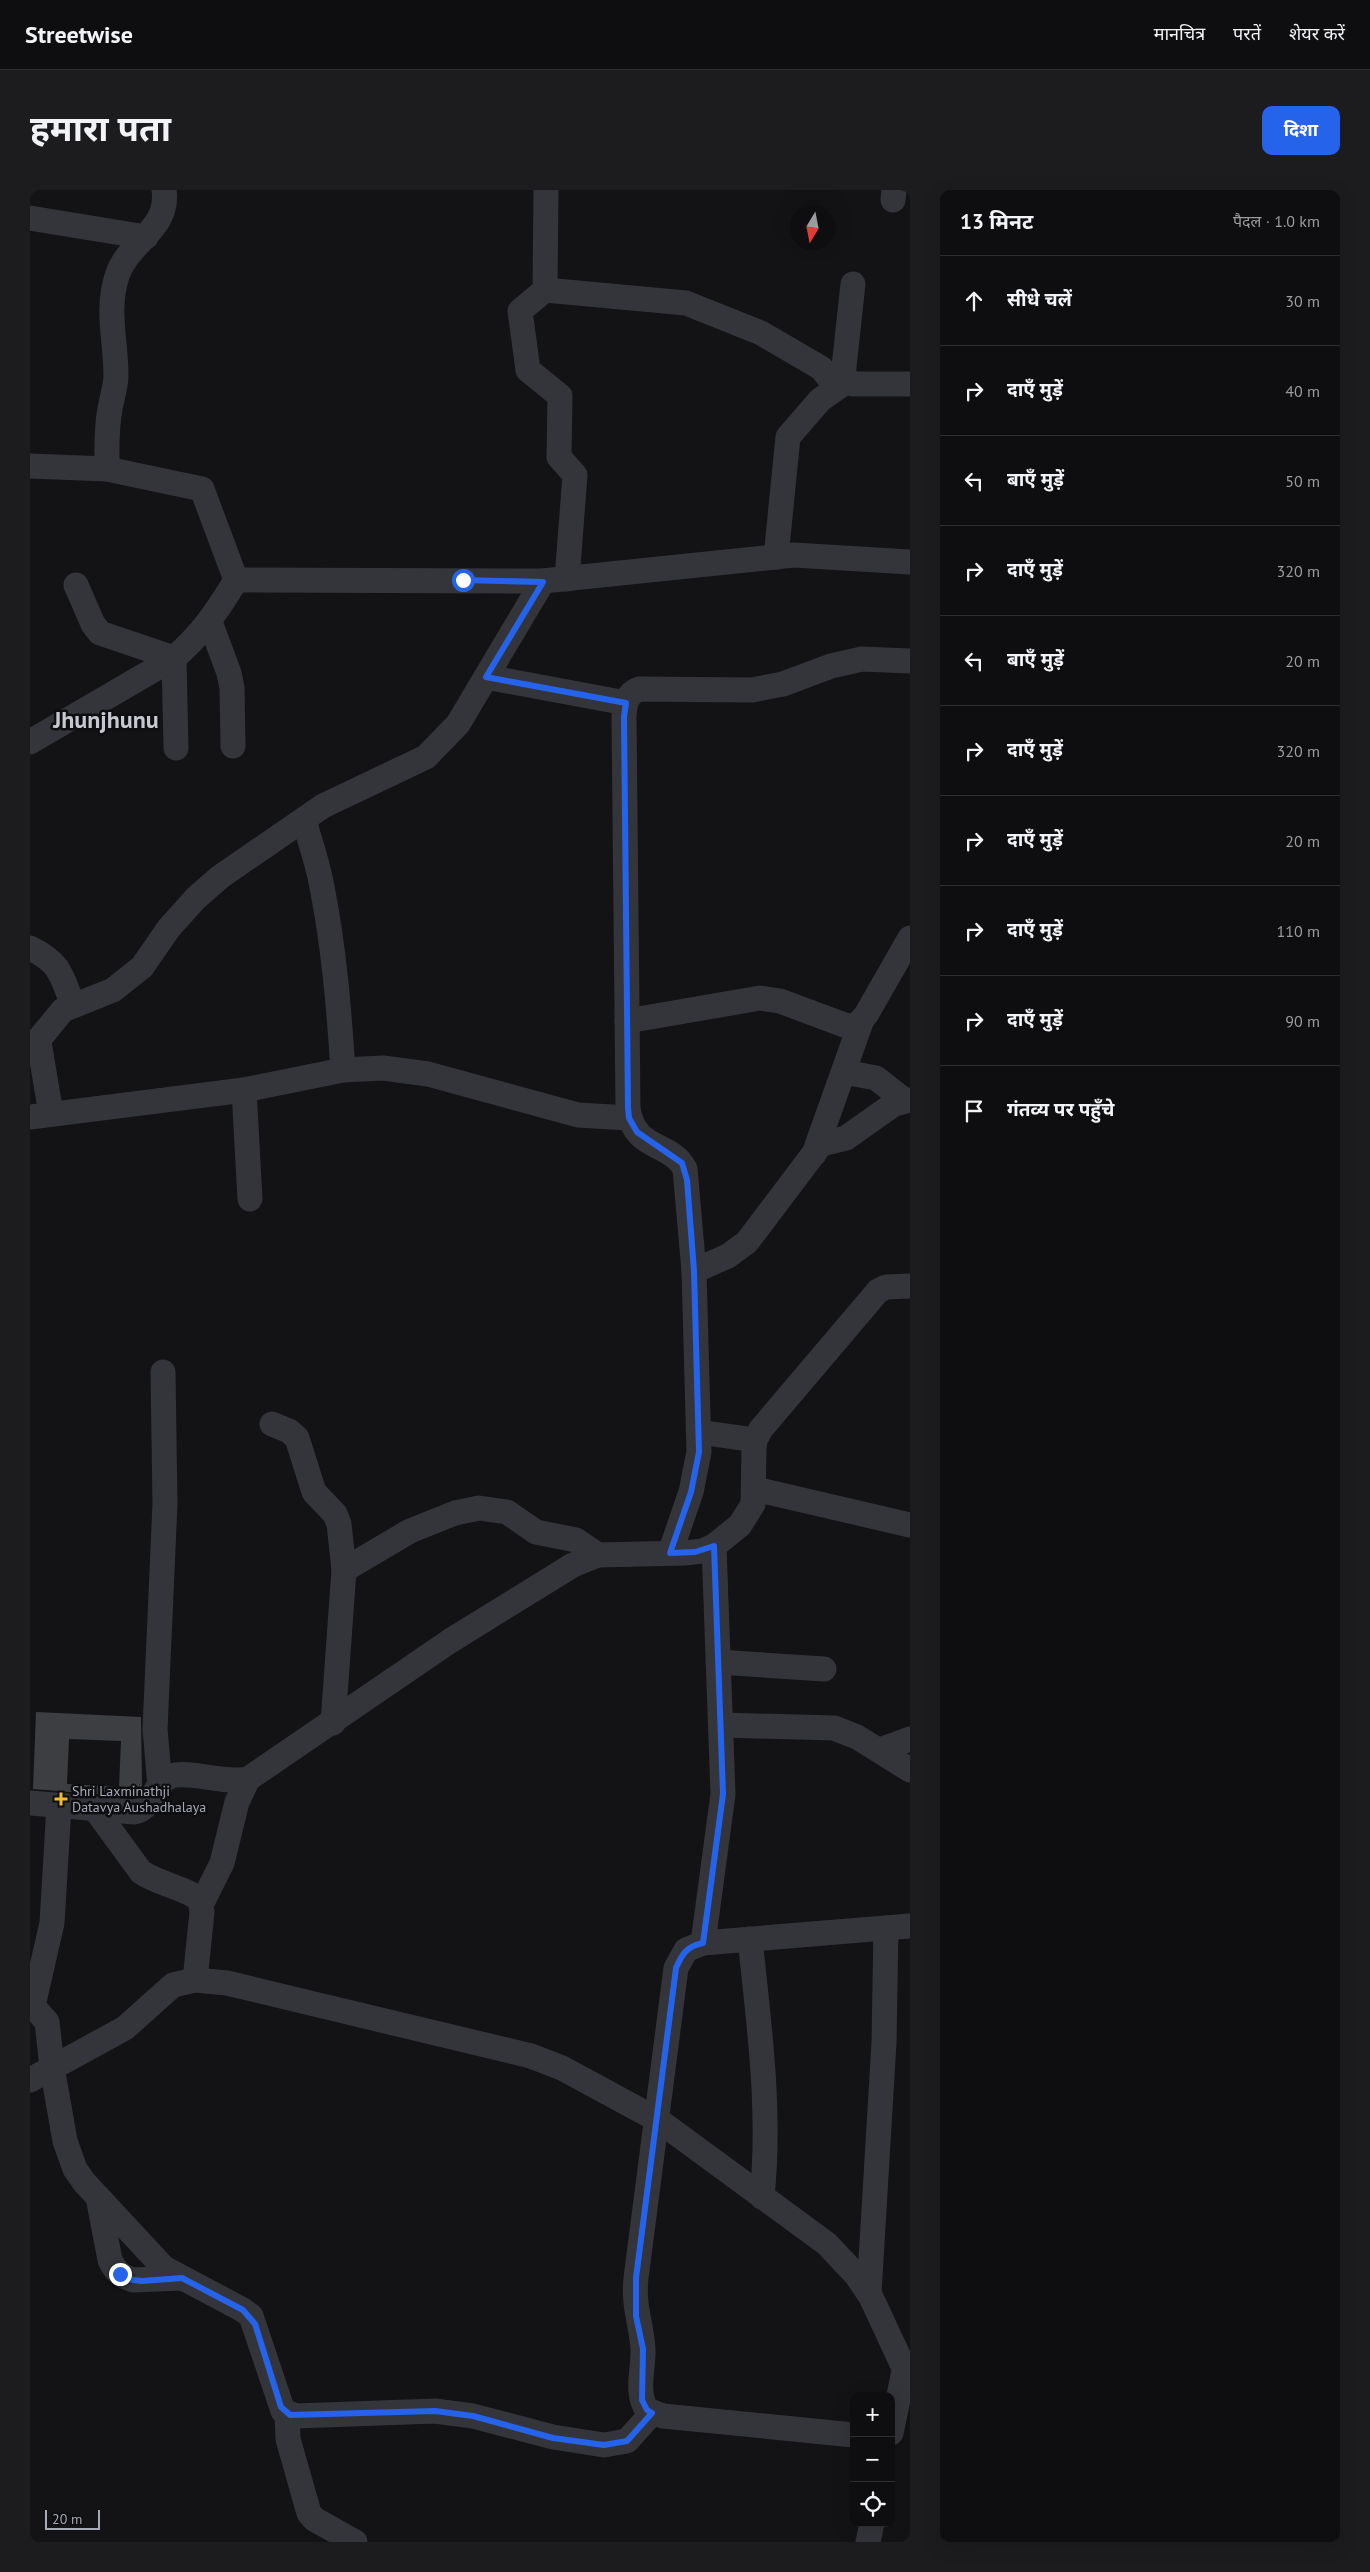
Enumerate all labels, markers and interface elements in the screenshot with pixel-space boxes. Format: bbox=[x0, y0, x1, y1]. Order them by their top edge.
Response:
text: Streetwise bbox=[25, 19, 133, 50]
text: मानचित्र bbox=[1154, 22, 1205, 45]
text: परतें bbox=[1233, 22, 1261, 45]
text: शेयर करें bbox=[1289, 22, 1345, 45]
text: हमारा पता bbox=[30, 105, 171, 151]
button: दिशा bbox=[1262, 106, 1340, 155]
north arrow bbox=[790, 205, 835, 250]
text: 13 मिनट bbox=[960, 208, 1033, 235]
text: पैदल · 1.0 km bbox=[1233, 211, 1320, 231]
icon: ahead bbox=[960, 287, 988, 315]
text: सीधे चलें bbox=[1007, 287, 1072, 311]
text: 30 m bbox=[1285, 291, 1320, 311]
icon: right bbox=[960, 377, 988, 405]
text: दाएँ मुड़ें bbox=[1007, 377, 1063, 401]
text: 40 m bbox=[1285, 381, 1320, 401]
icon: left bbox=[960, 467, 988, 495]
text: बाएँ मुड़ें bbox=[1007, 467, 1064, 491]
text: 50 m bbox=[1285, 471, 1320, 491]
icon: right bbox=[960, 557, 988, 585]
text: दाएँ मुड़ें bbox=[1007, 557, 1063, 581]
text: 320 m bbox=[1277, 561, 1320, 581]
route start bbox=[452, 569, 475, 592]
icon: left bbox=[960, 647, 988, 675]
text: बाएँ मुड़ें bbox=[1007, 647, 1064, 671]
text: 20 m bbox=[1285, 651, 1320, 671]
district label: Jhunjhunu bbox=[52, 704, 159, 735]
icon: right bbox=[960, 737, 988, 765]
text: दाएँ मुड़ें bbox=[1007, 737, 1063, 761]
text: 320 m bbox=[1277, 741, 1320, 761]
icon: right bbox=[960, 827, 988, 855]
text: दाएँ मुड़ें bbox=[1007, 827, 1063, 851]
text: 20 m bbox=[1285, 831, 1320, 851]
icon: right bbox=[960, 917, 988, 945]
text: दाएँ मुड़ें bbox=[1007, 917, 1063, 941]
text: 110 m bbox=[1277, 921, 1320, 941]
icon: right bbox=[960, 1007, 988, 1035]
text: दाएँ मुड़ें bbox=[1007, 1007, 1063, 1031]
text: 90 m bbox=[1285, 1011, 1320, 1031]
icon: arrive bbox=[960, 1097, 988, 1125]
text: गंतव्य पर पहुँचे bbox=[1007, 1097, 1114, 1121]
place label: Shri Laxminathji Datavya Aushadhalaya bbox=[72, 1782, 206, 1816]
marker: Shri Laxminathji Datavya Aushadhalaya bbox=[54, 1792, 68, 1806]
route end bbox=[109, 2263, 132, 2286]
map controls bbox=[850, 2392, 895, 2527]
button: + bbox=[850, 2392, 895, 2437]
button: − bbox=[850, 2437, 895, 2482]
button: locate bbox=[850, 2482, 895, 2527]
scale bar bbox=[45, 2507, 100, 2530]
text: 20 m bbox=[52, 2510, 82, 2528]

